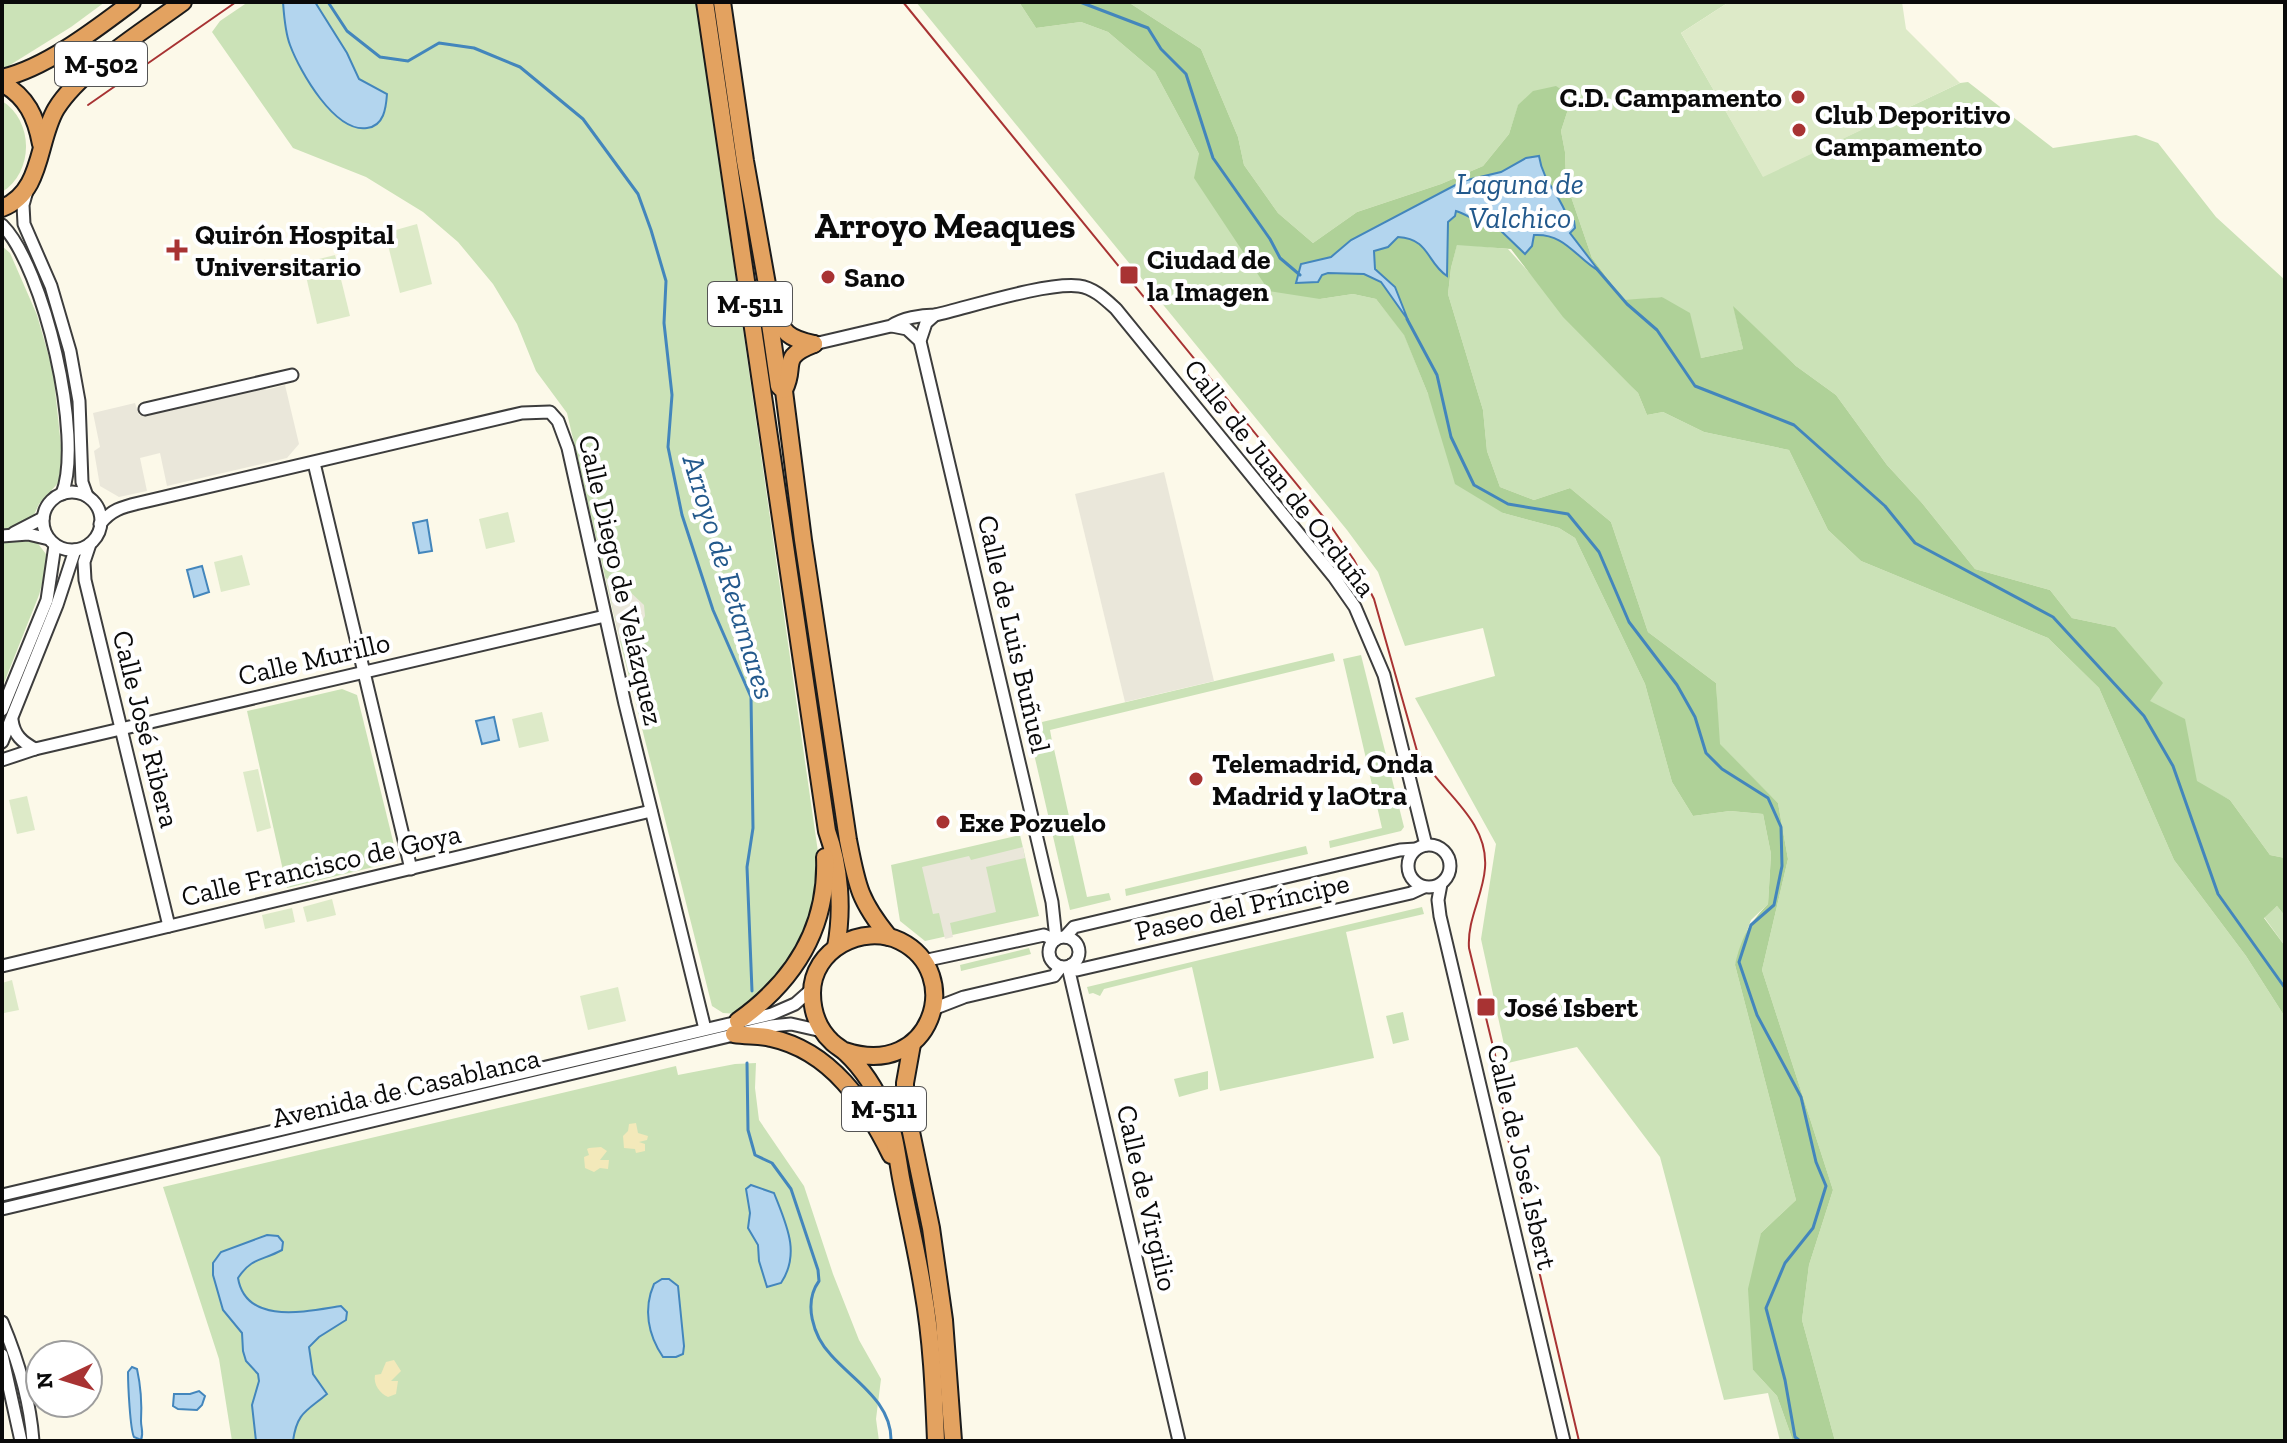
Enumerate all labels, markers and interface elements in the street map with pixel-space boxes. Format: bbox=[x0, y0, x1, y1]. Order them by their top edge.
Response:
road number: M-502 bbox=[55, 42, 147, 86]
place label: C.D. Campamento bbox=[1560, 81, 1782, 114]
marker: C.D. Campamento bbox=[1789, 88, 1807, 106]
place label: Club Deporitivo Campamento bbox=[1815, 98, 2011, 163]
marker: Club Deporitivo Campamento bbox=[1790, 121, 1808, 139]
water label: Laguna de Valchico bbox=[1456, 166, 1584, 236]
district label: Arroyo Meaques bbox=[814, 204, 1076, 247]
place label: Quirón Hospital Universitario bbox=[195, 218, 395, 283]
marker: Quirón Hospital Universitario bbox=[166, 239, 188, 261]
place label: Ciudad de la Imagen bbox=[1147, 243, 1271, 308]
place label: Sano bbox=[844, 261, 905, 294]
marker: Ciudad de la Imagen bbox=[1118, 264, 1140, 286]
marker: Sano bbox=[819, 268, 837, 286]
road number: M-511 bbox=[708, 282, 792, 326]
street label: Calle de Juan de Orduña bbox=[1177, 353, 1383, 604]
street label: Calle Diego de Velázquez bbox=[572, 432, 670, 728]
water label: Arroyo de Retamares bbox=[674, 449, 783, 704]
street label: Calle de Luis Buñuel bbox=[971, 512, 1057, 756]
street label: Calle Murillo bbox=[235, 626, 393, 692]
street label: Calle José Ribera bbox=[106, 627, 187, 832]
place label: Telemadrid, Onda Madrid y laOtra bbox=[1212, 747, 1433, 812]
marker: Telemadrid, Onda Madrid y laOtra bbox=[1187, 770, 1205, 788]
place label: Exe Pozuelo bbox=[959, 806, 1106, 839]
marker: Exe Pozuelo bbox=[934, 813, 952, 831]
street label: Calle Francisco de Goya bbox=[178, 817, 464, 913]
street label: Paseo del Príncipe bbox=[1132, 866, 1352, 948]
place label: José Isbert bbox=[1504, 991, 1639, 1024]
marker: José Isbert bbox=[1475, 996, 1497, 1018]
street label: Avenida de Casablanca bbox=[269, 1041, 543, 1135]
street label: Calle de José Isbert bbox=[1480, 1041, 1564, 1273]
road number: M-511 bbox=[842, 1087, 926, 1131]
street label: Calle de Virgilio bbox=[1110, 1102, 1184, 1294]
north arrow bbox=[24, 1339, 104, 1419]
text: N bbox=[30, 1371, 59, 1390]

